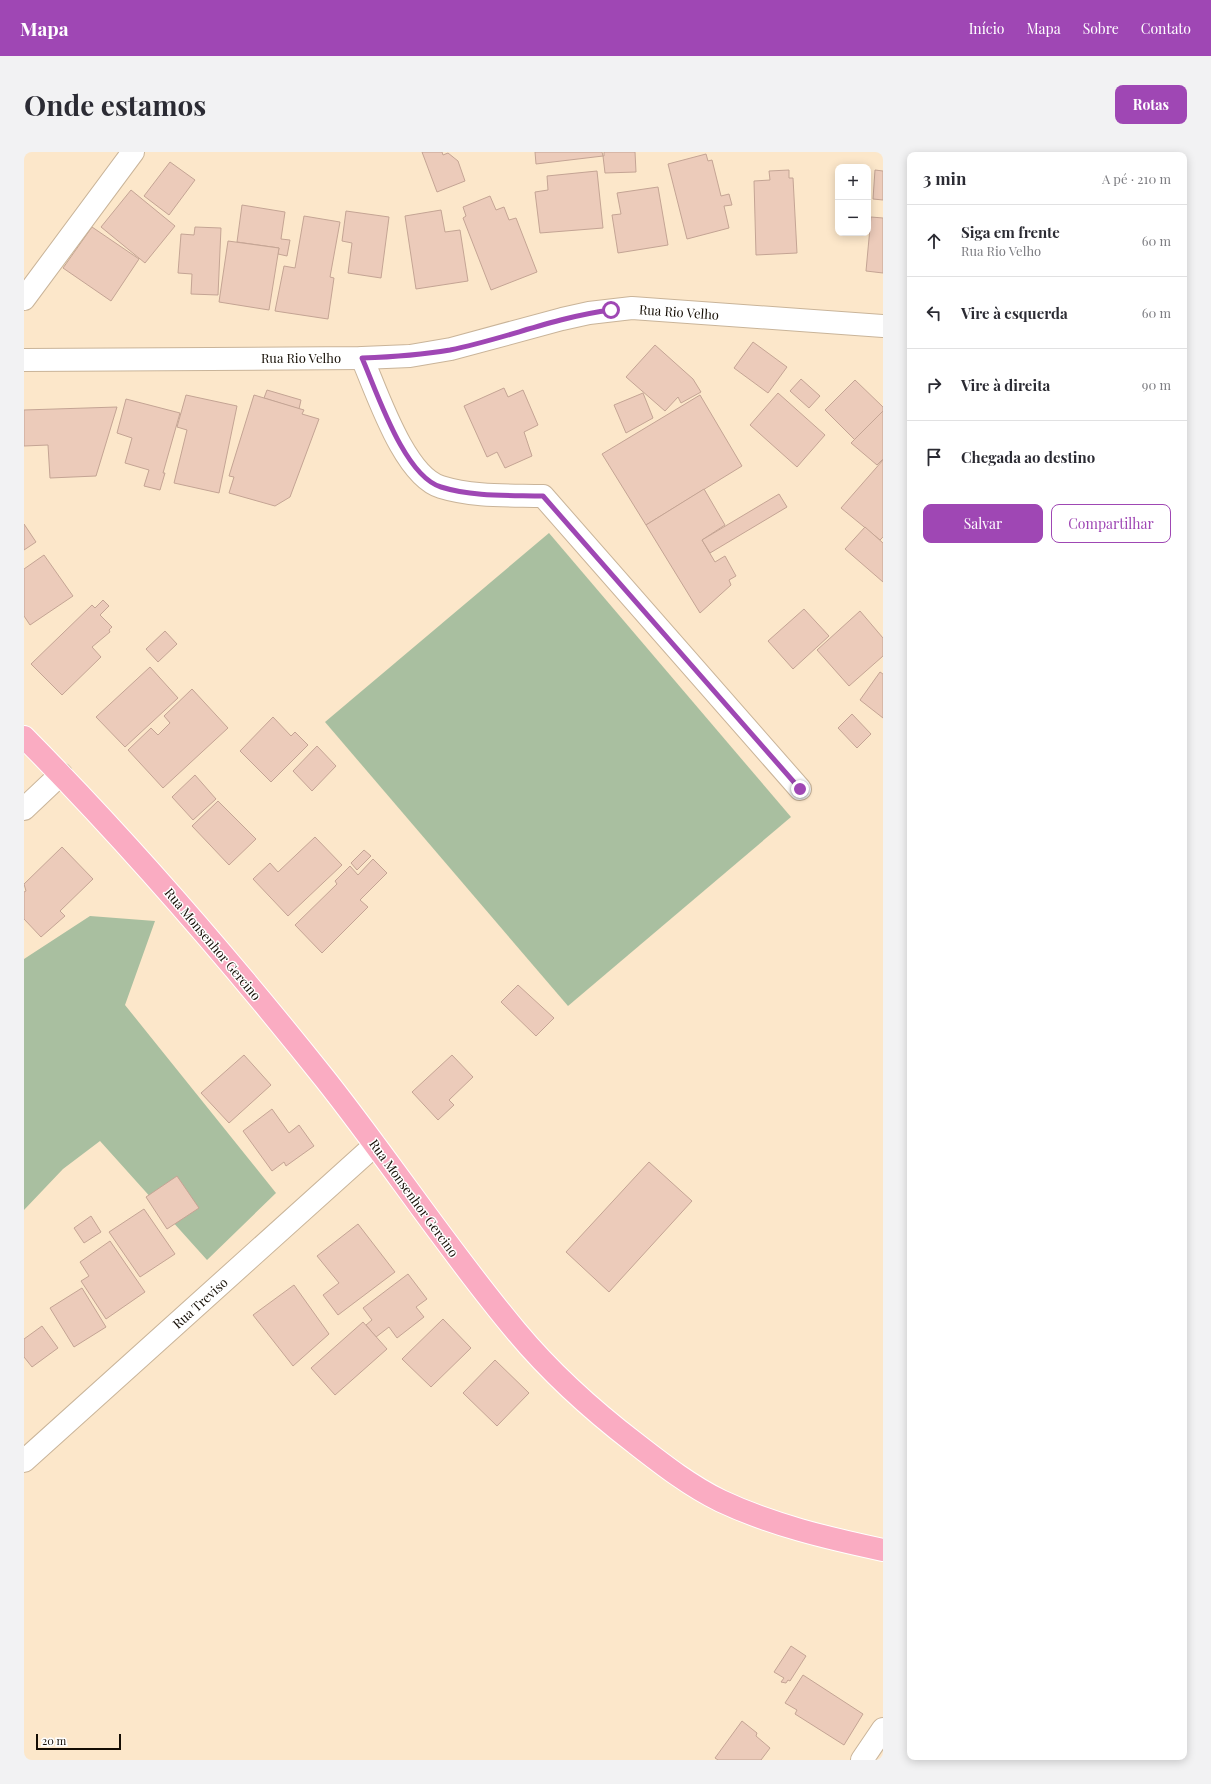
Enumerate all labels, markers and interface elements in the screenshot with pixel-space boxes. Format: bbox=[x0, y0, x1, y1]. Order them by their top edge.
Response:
text: Mapa bbox=[20, 15, 69, 41]
text: Início bbox=[969, 19, 1004, 38]
text: Mapa bbox=[1026, 19, 1061, 38]
text: Sobre bbox=[1083, 19, 1119, 38]
text: Contato bbox=[1141, 19, 1191, 38]
button: Rotas bbox=[1115, 85, 1187, 124]
text: Onde estamos bbox=[24, 86, 206, 123]
map controls bbox=[835, 164, 871, 236]
button: + bbox=[835, 164, 871, 200]
text: 3 min bbox=[923, 167, 966, 189]
text: A pé · 210 m bbox=[1102, 170, 1171, 187]
button: − bbox=[835, 200, 871, 236]
text: Siga em frente bbox=[961, 222, 1060, 242]
icon: ahead bbox=[923, 230, 945, 252]
text: 60 m bbox=[1142, 232, 1171, 249]
text: Rua Rio Velho bbox=[961, 242, 1041, 259]
street label: Rua Rio Velho bbox=[638, 300, 720, 323]
route start bbox=[602, 301, 620, 319]
icon: left bbox=[923, 302, 945, 324]
text: Vire à esquerda bbox=[961, 303, 1068, 323]
text: 60 m bbox=[1142, 304, 1171, 321]
street label: Rua Rio Velho bbox=[261, 349, 341, 366]
icon: right bbox=[923, 374, 945, 396]
text: Vire à direita bbox=[961, 375, 1050, 395]
text: 90 m bbox=[1142, 376, 1171, 393]
icon: arrive bbox=[923, 446, 945, 468]
text: Chegada ao destino bbox=[961, 447, 1095, 467]
button: Salvar bbox=[923, 504, 1043, 543]
button: Compartilhar bbox=[1051, 504, 1171, 543]
route end bbox=[791, 780, 809, 798]
street label: Rua Monsenhor Gercino bbox=[161, 884, 265, 1003]
street label: Rua Monsenhor Gercino bbox=[366, 1135, 463, 1260]
street label: Rua Treviso bbox=[169, 1273, 231, 1332]
scale bar bbox=[36, 1732, 121, 1751]
text: 20 m bbox=[42, 1733, 66, 1748]

